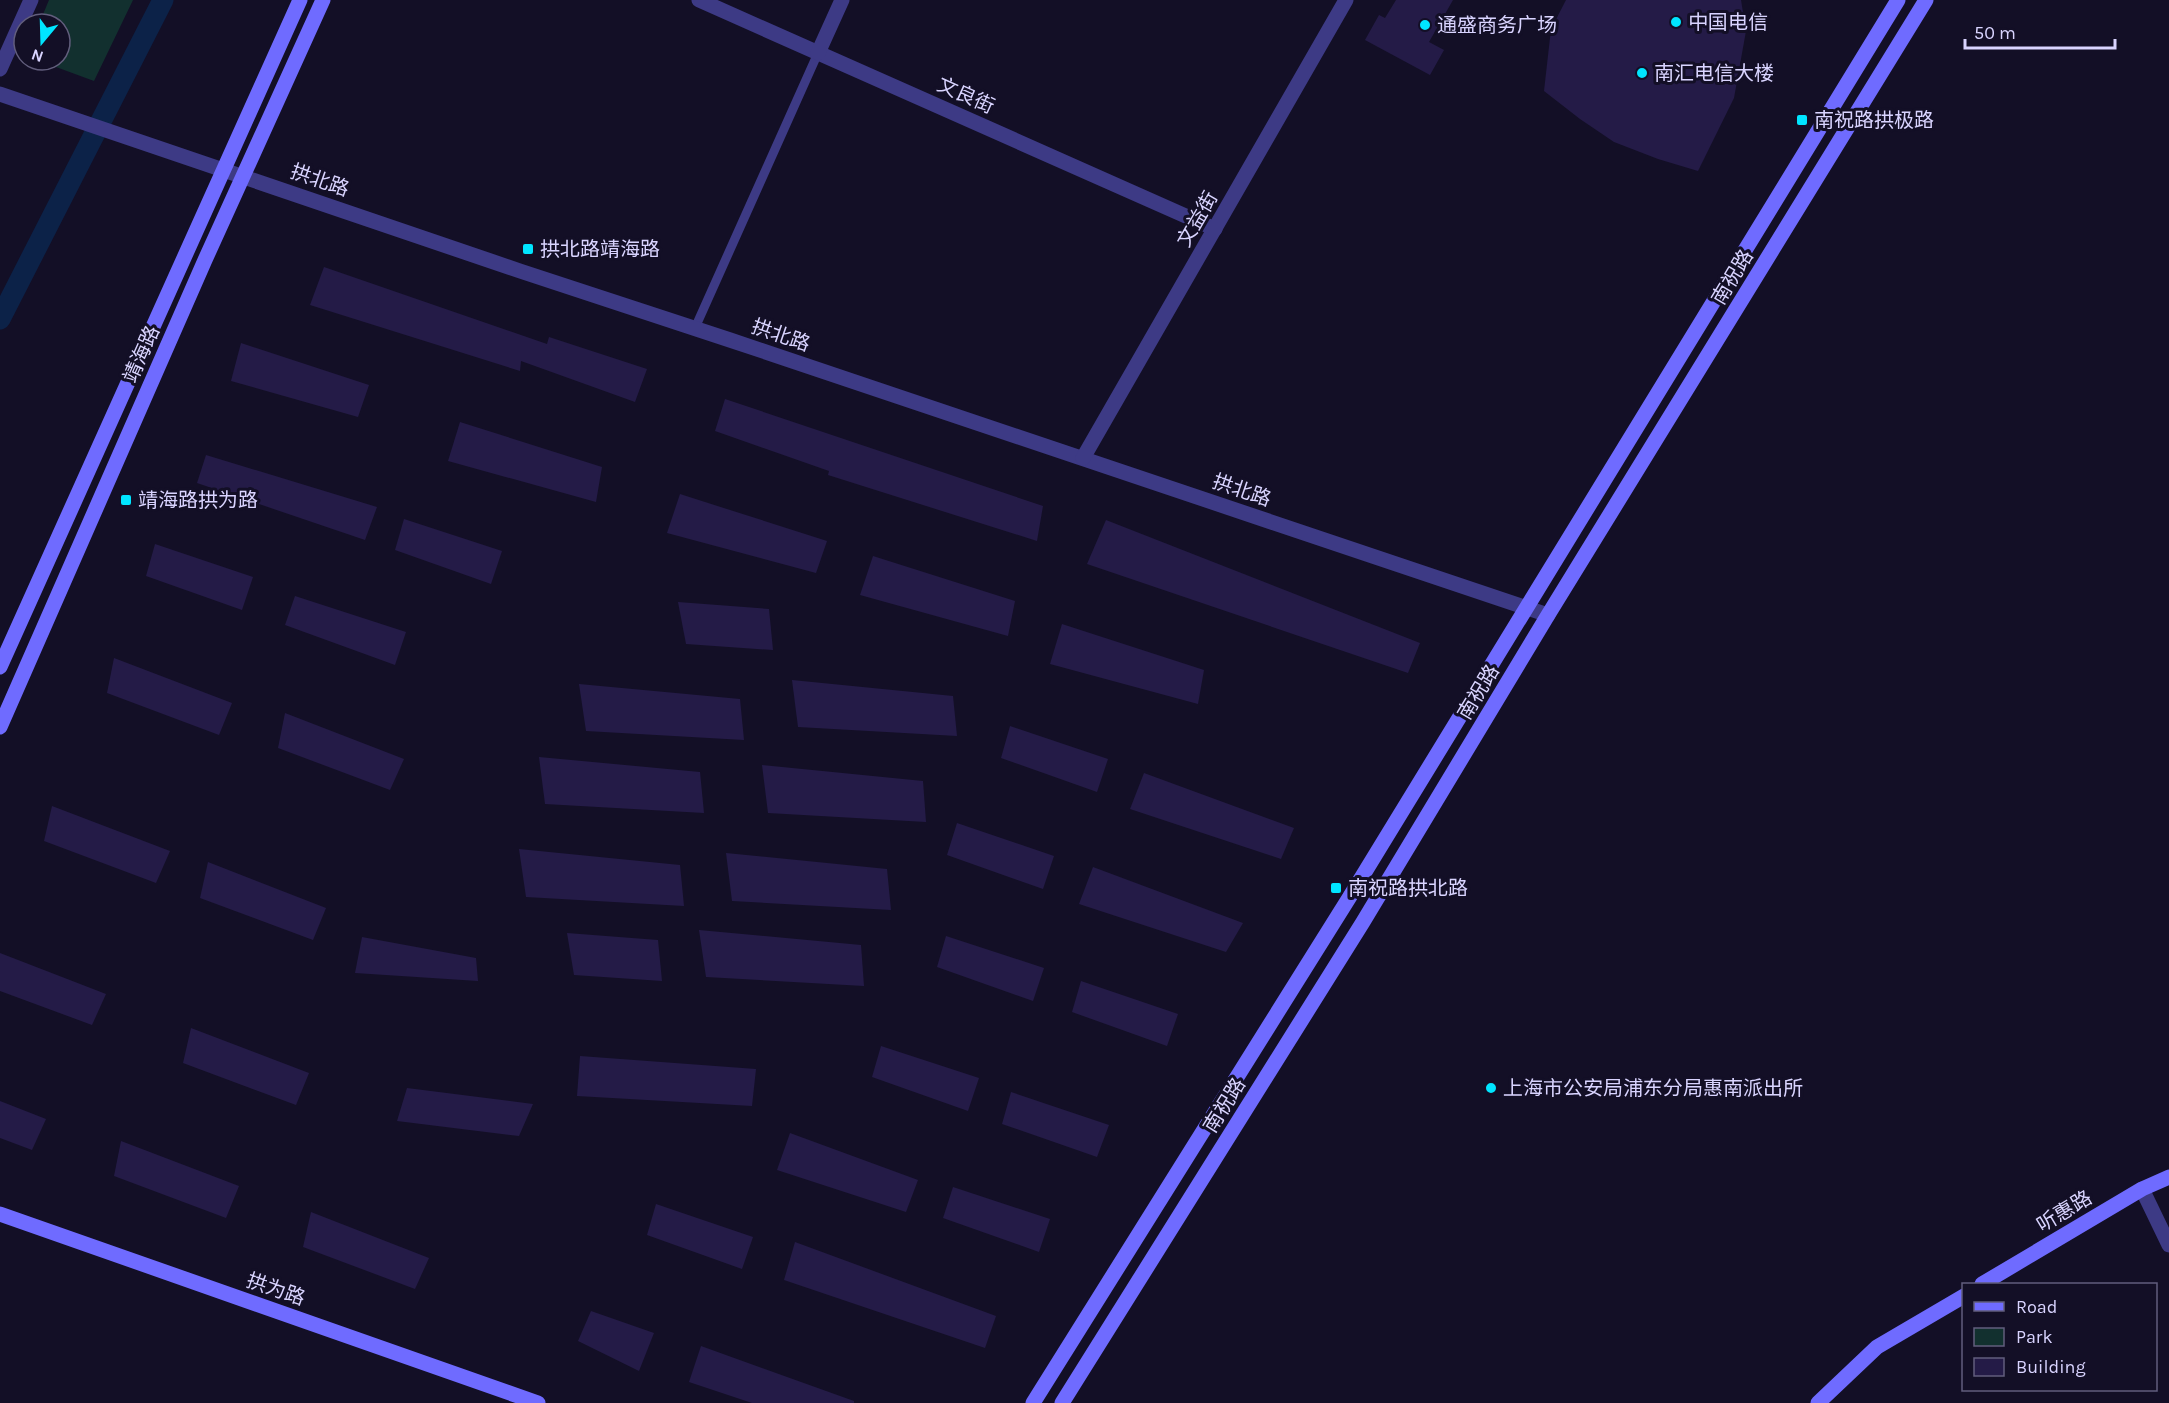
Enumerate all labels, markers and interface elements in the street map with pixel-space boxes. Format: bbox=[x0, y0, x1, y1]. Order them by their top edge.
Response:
place label: 中国电信 bbox=[1688, 11, 1768, 34]
north arrow bbox=[12, 12, 72, 72]
scale bar bbox=[1965, 12, 2115, 50]
place label: 通盛商务广场 bbox=[1437, 14, 1557, 37]
marker: 中国电信 bbox=[1669, 15, 1683, 29]
marker: 通盛商务广场 bbox=[1418, 18, 1432, 32]
text: 50 m bbox=[1974, 22, 2016, 44]
text: N bbox=[29, 45, 46, 67]
place label: 南汇电信大楼 bbox=[1654, 62, 1774, 85]
marker: 南汇电信大楼 bbox=[1635, 66, 1649, 80]
street label: 文良街 bbox=[934, 73, 998, 118]
place label: 南祝路拱极路 bbox=[1814, 109, 1934, 132]
marker: 南祝路拱极路 bbox=[1795, 113, 1809, 127]
street label: 拱北路 bbox=[288, 160, 352, 201]
street label: 文益街 bbox=[1172, 188, 1222, 251]
place label: 拱北路靖海路 bbox=[540, 238, 660, 261]
marker: 拱北路靖海路 bbox=[521, 242, 535, 256]
street label: 南祝路 bbox=[1707, 246, 1758, 309]
street label: 拱北路 bbox=[749, 315, 813, 356]
street label: 靖海路 bbox=[119, 322, 164, 386]
street label: 拱北路 bbox=[1210, 470, 1274, 511]
place label: 靖海路拱为路 bbox=[138, 489, 258, 512]
marker: 靖海路拱为路 bbox=[119, 493, 133, 507]
street label: 南祝路 bbox=[1453, 661, 1504, 724]
place label: 南祝路拱北路 bbox=[1348, 877, 1468, 900]
marker: 南祝路拱北路 bbox=[1329, 881, 1343, 895]
street label: 南祝路 bbox=[1199, 1074, 1250, 1137]
place label: 上海市公安局浦东分局惠南派出所 bbox=[1503, 1077, 1803, 1100]
marker: 上海市公安局浦东分局惠南派出所 bbox=[1484, 1081, 1498, 1095]
street label: 听惠路 bbox=[2033, 1186, 2096, 1237]
street label: 拱为路 bbox=[244, 1269, 308, 1310]
legend bbox=[1962, 1283, 2157, 1391]
text: Road bbox=[2016, 1296, 2057, 1318]
text: Park bbox=[2016, 1326, 2053, 1348]
text: Building bbox=[2016, 1356, 2086, 1378]

